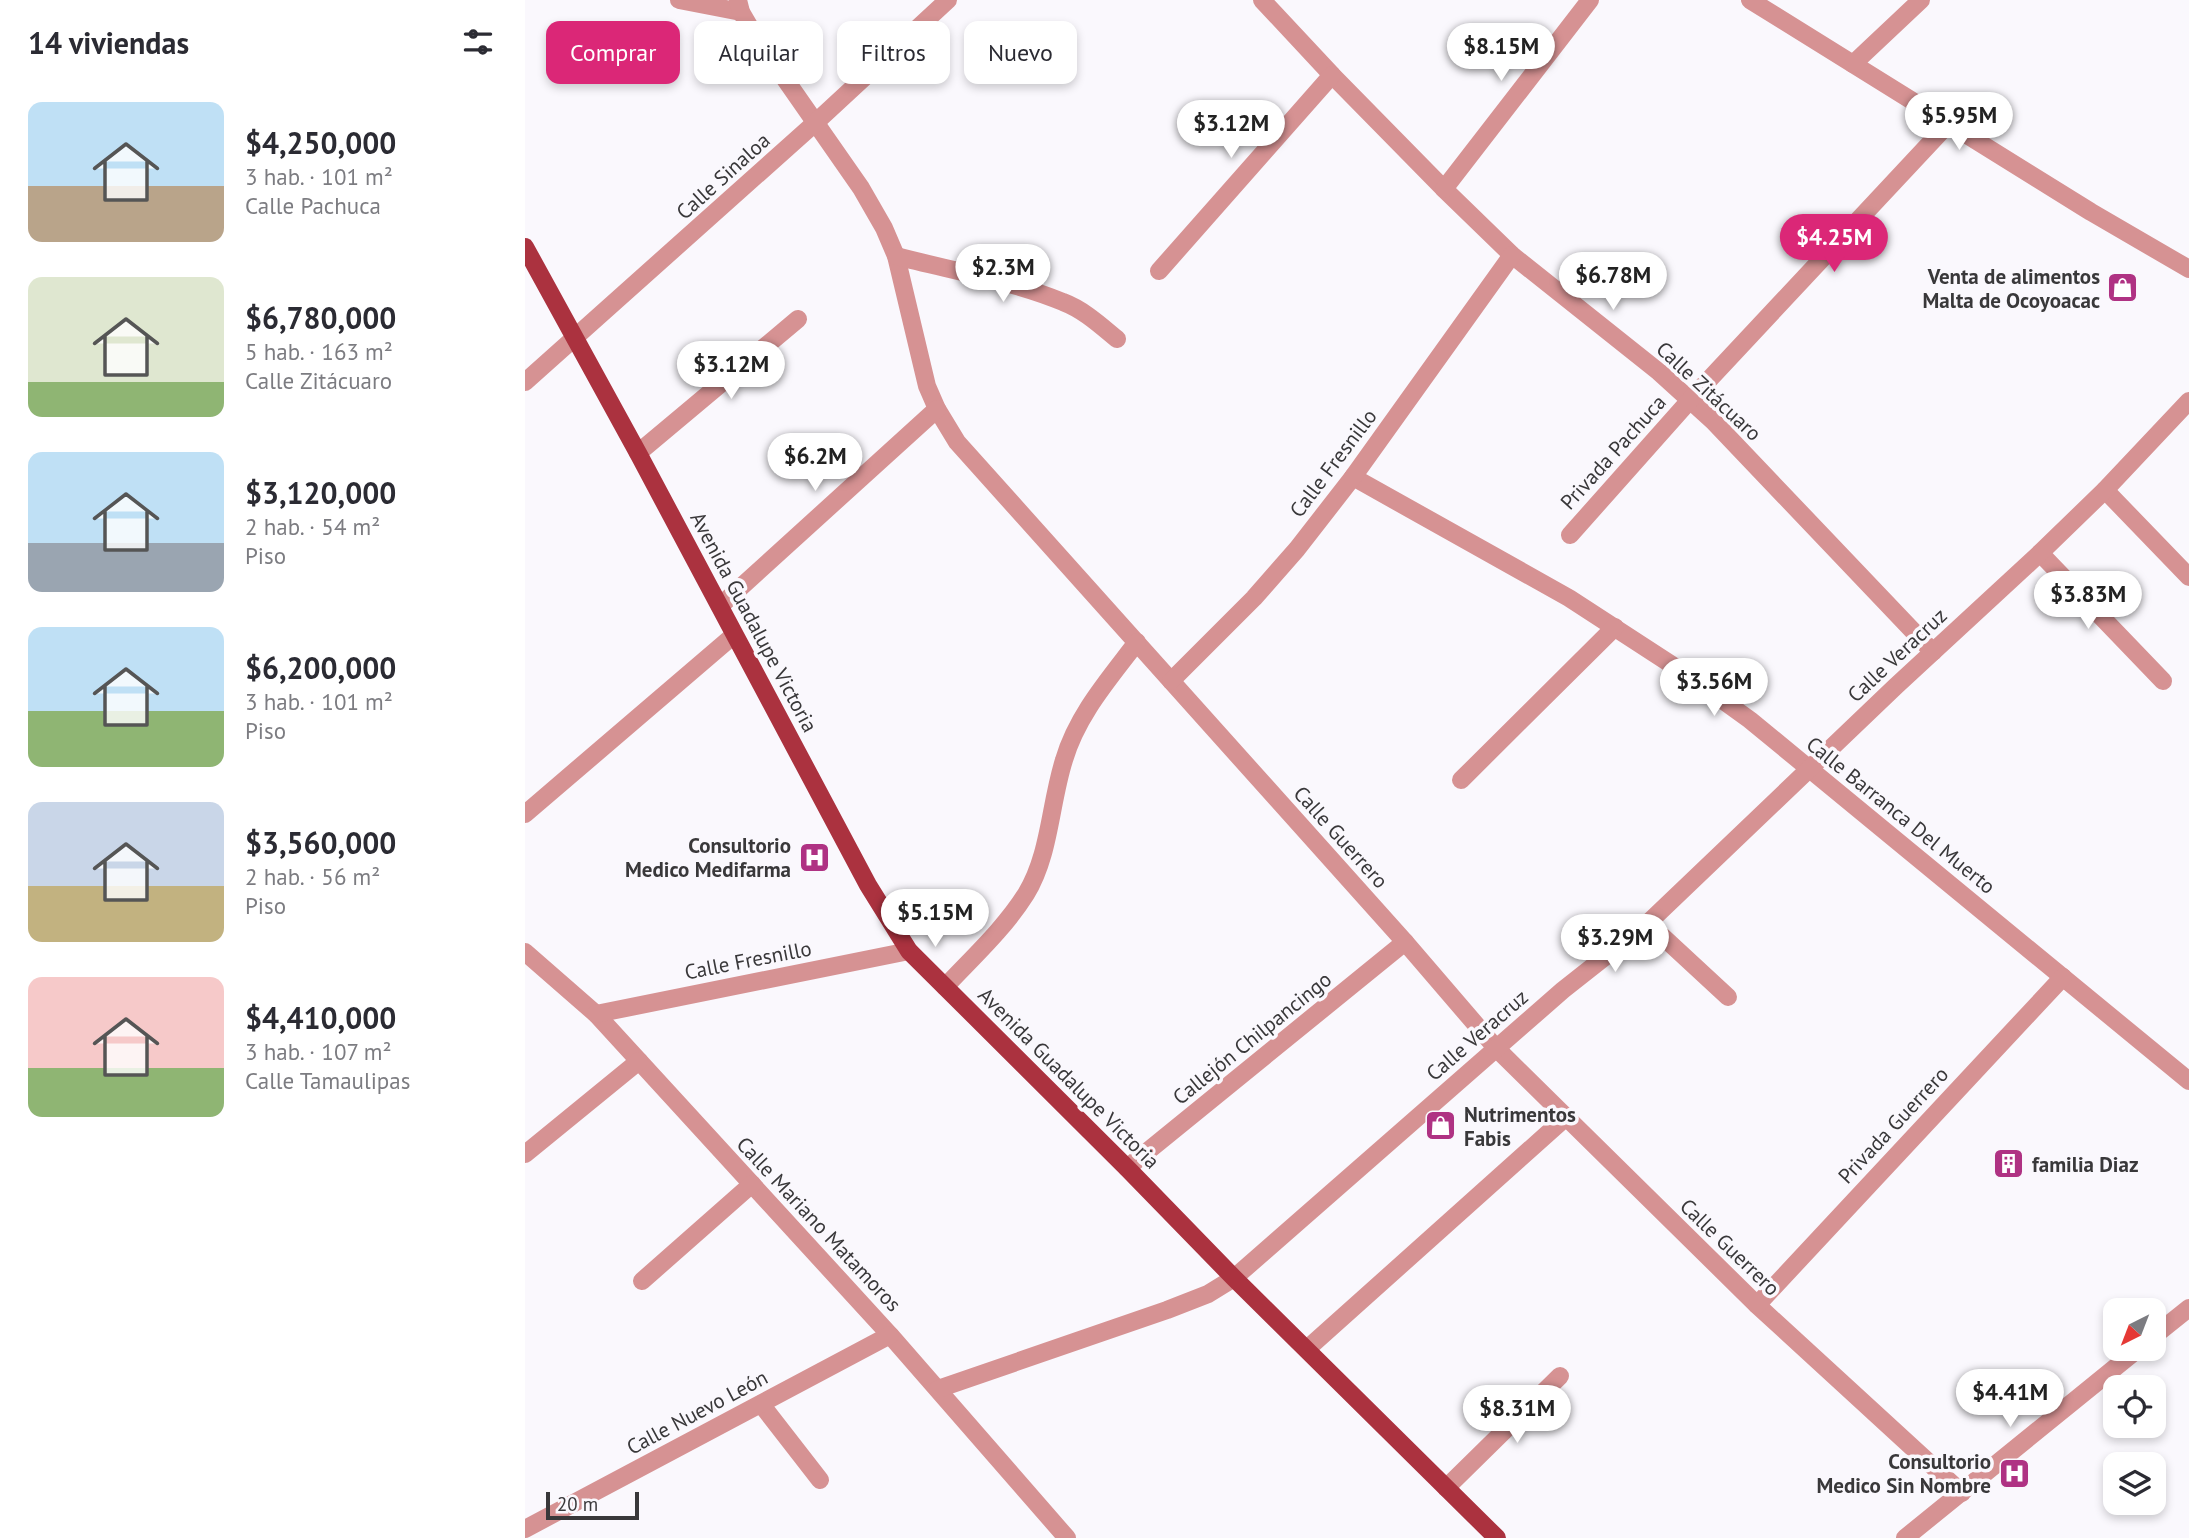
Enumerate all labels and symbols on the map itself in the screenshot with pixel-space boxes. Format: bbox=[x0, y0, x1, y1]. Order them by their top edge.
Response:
pin: $8.15M bbox=[1444, 24, 1558, 83]
pin: $5.95M bbox=[1902, 92, 2016, 152]
pin: $3.12M bbox=[1174, 100, 1288, 160]
street label: Calle Sinaloa bbox=[670, 127, 776, 225]
pin: $4.25M bbox=[1777, 215, 1891, 274]
pin: $2.3M bbox=[954, 244, 1052, 304]
pin: $6.78M bbox=[1556, 252, 1670, 312]
place label: Venta de alimentos Malta de Ocoyoacac bbox=[1923, 263, 2100, 314]
shop icon: Venta de alimentos Malta de Ocoyoacac bbox=[2106, 271, 2140, 305]
street label: Calle Zitácuaro bbox=[1651, 335, 1767, 447]
pin: $3.12M bbox=[674, 342, 788, 401]
street label: Privada Pachuca bbox=[1554, 389, 1672, 515]
street label: Calle Fresnillo bbox=[1283, 403, 1383, 523]
pin: $6.2M bbox=[766, 434, 864, 493]
street label: Avenida Guadalupe Victoria bbox=[684, 507, 824, 737]
pin: $3.83M bbox=[2031, 572, 2145, 631]
street label: Calle Veracruz bbox=[1842, 602, 1952, 708]
pin: $3.56M bbox=[1657, 658, 1771, 718]
street label: Calle Barranca Del Muerto bbox=[1801, 730, 2001, 900]
street label: Calle Guerrero bbox=[1288, 780, 1394, 894]
place label: Consultorio Medico Medifarma bbox=[625, 832, 791, 883]
hospital icon: Consultorio Medico Medifarma bbox=[797, 840, 831, 874]
pin: $5.15M bbox=[878, 890, 992, 949]
pin: $3.29M bbox=[1558, 914, 1672, 974]
street label: Calle Fresnillo bbox=[682, 934, 814, 986]
street label: Callejón Chilpancingo bbox=[1167, 966, 1337, 1110]
street label: Avenida Guadalupe Victoria bbox=[973, 982, 1165, 1174]
street label: Calle Veracruz bbox=[1421, 983, 1533, 1087]
street label: Privada Guerrero bbox=[1832, 1061, 1954, 1189]
place label: Nutrimentos Fabis bbox=[1464, 1101, 1576, 1152]
shop icon: Nutrimentos Fabis bbox=[1424, 1109, 1458, 1143]
street label: Calle Mariano Matamoros bbox=[731, 1131, 907, 1317]
building icon: familia Diaz bbox=[1992, 1147, 2026, 1181]
place label: familia Diaz bbox=[2032, 1151, 2139, 1178]
street label: Calle Guerrero bbox=[1674, 1193, 1786, 1301]
north arrow bbox=[2103, 1298, 2167, 1362]
street label: Calle Nuevo León bbox=[622, 1364, 772, 1460]
pin: $4.41M bbox=[1953, 1370, 2067, 1429]
pin: $8.31M bbox=[1460, 1386, 1574, 1445]
place label: Consultorio Medico Sin Nombre bbox=[1816, 1448, 1991, 1499]
hospital icon: Consultorio Medico Sin Nombre bbox=[1997, 1456, 2031, 1490]
scale bar bbox=[546, 1489, 639, 1521]

